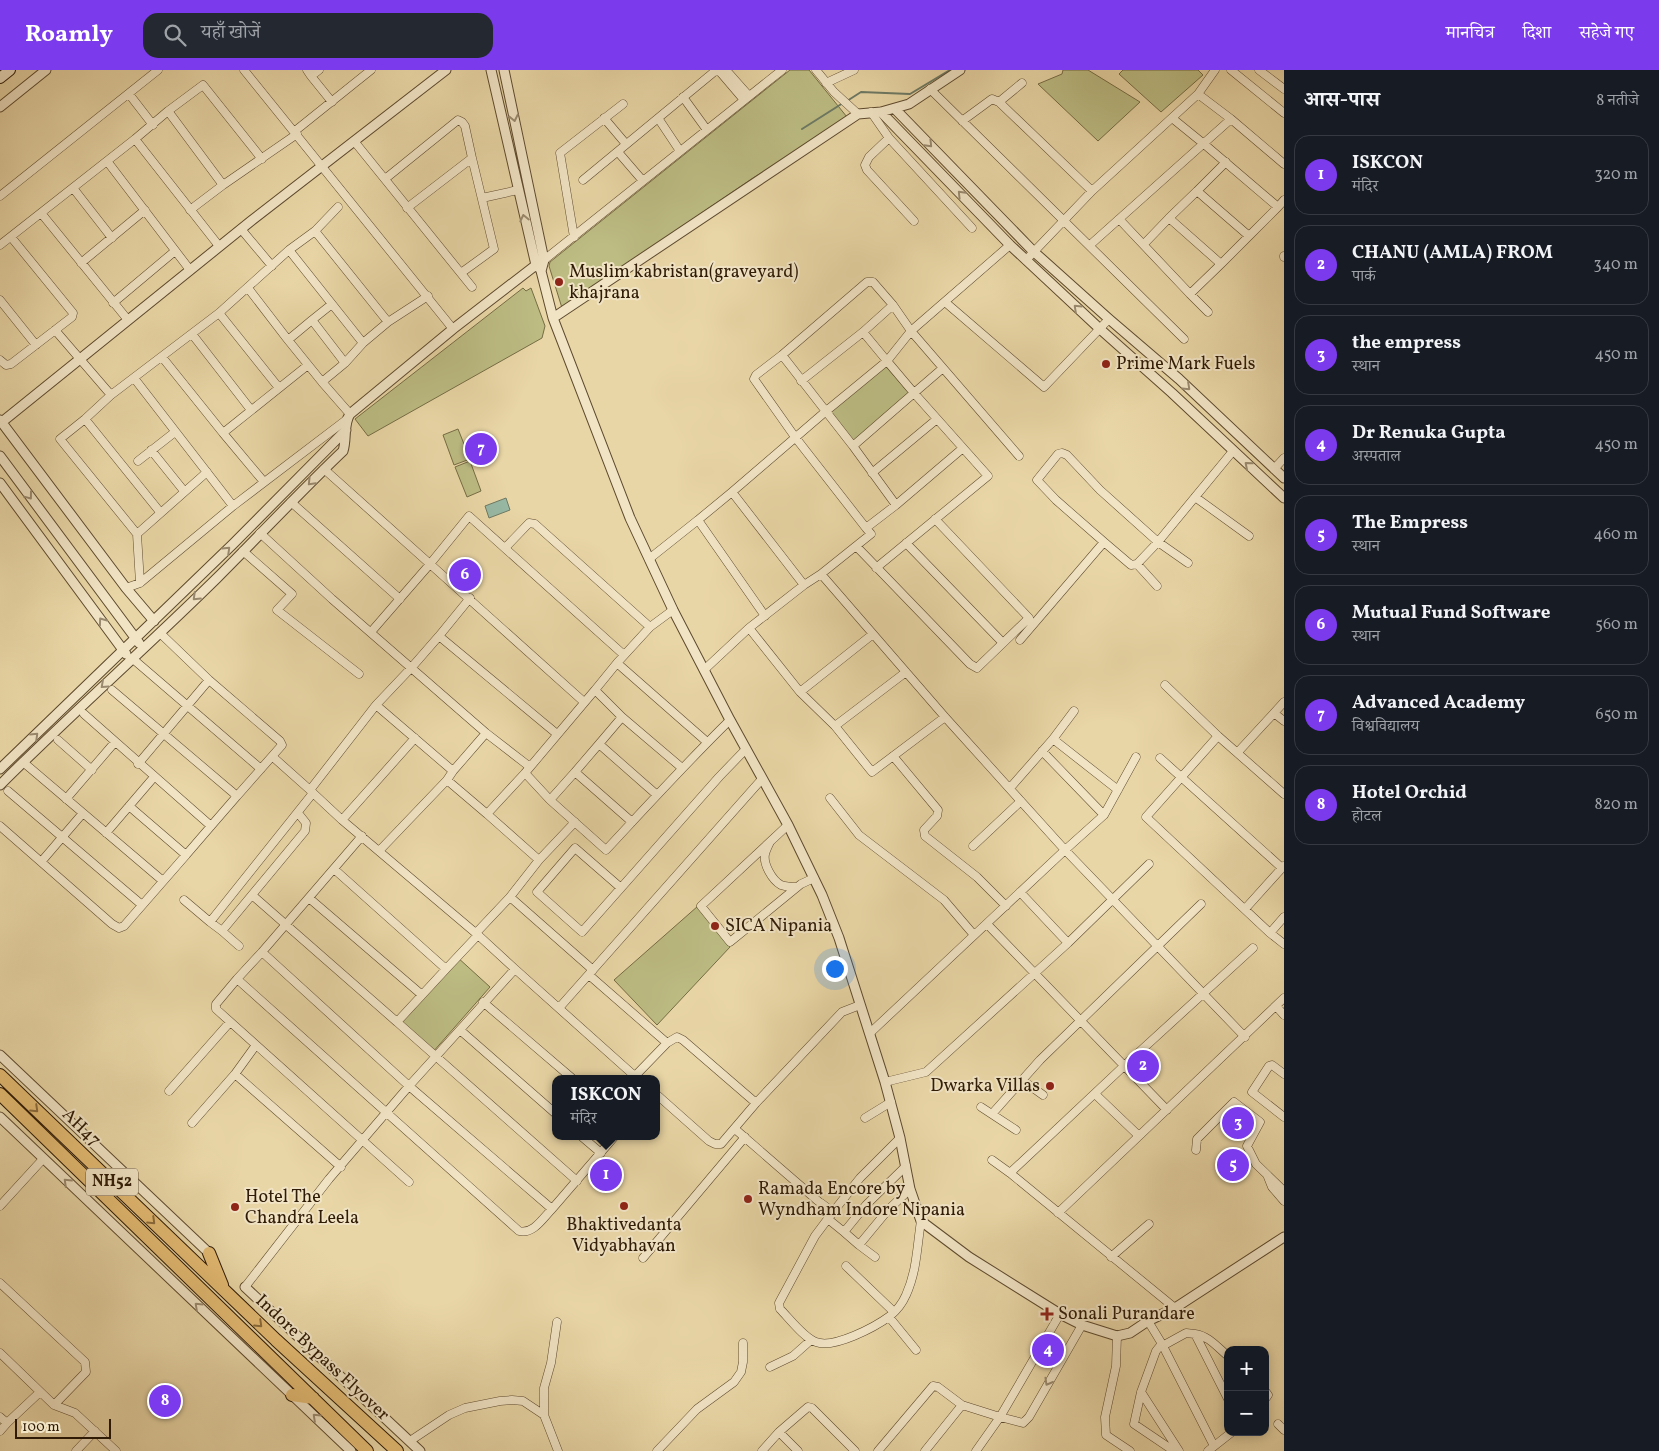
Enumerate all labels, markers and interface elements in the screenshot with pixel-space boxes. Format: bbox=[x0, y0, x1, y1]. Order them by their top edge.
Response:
search box bbox=[143, 13, 493, 58]
text: Roamly bbox=[25, 18, 113, 52]
text: यहाँ खोजें bbox=[201, 20, 260, 46]
icon: search bbox=[161, 21, 189, 49]
text: मानचित्र bbox=[1446, 21, 1495, 46]
text: दिशा bbox=[1523, 21, 1551, 46]
text: सहेजे गए bbox=[1579, 21, 1634, 46]
text: आस-पास bbox=[1304, 86, 1380, 115]
text: 8 नतीजे bbox=[1596, 90, 1639, 112]
one-way arrow bbox=[509, 113, 519, 122]
one-way arrow bbox=[923, 138, 932, 147]
text: ISKCON bbox=[1352, 150, 1423, 176]
text: 1 bbox=[1318, 164, 1324, 186]
text: 320 m bbox=[1594, 164, 1638, 186]
text: मंदिर bbox=[1352, 176, 1378, 198]
one-way arrow bbox=[958, 191, 967, 200]
one-way arrow bbox=[519, 213, 530, 222]
text: CHANU (AMLA) FROM bbox=[1352, 240, 1553, 266]
text: 2 bbox=[1317, 254, 1325, 276]
text: 340 m bbox=[1594, 254, 1638, 276]
place label: Muslim kabristan(graveyard) khajrana bbox=[569, 260, 799, 306]
text: पार्क bbox=[1352, 266, 1376, 288]
marker: Muslim kabristan(graveyard) khajrana bbox=[553, 276, 565, 288]
one-way arrow bbox=[1074, 305, 1083, 314]
text: the empress bbox=[1352, 330, 1461, 356]
text: 3 bbox=[1317, 344, 1325, 366]
text: 450 m bbox=[1595, 344, 1638, 366]
place label: Prime Mark Fuels bbox=[1116, 352, 1255, 377]
text: स्थान bbox=[1352, 356, 1380, 378]
marker: Prime Mark Fuels bbox=[1100, 358, 1112, 370]
one-way arrow bbox=[1181, 381, 1190, 390]
text: Dr Renuka Gupta bbox=[1352, 420, 1506, 446]
pin: 7 bbox=[465, 430, 497, 468]
text: 4 bbox=[1316, 434, 1326, 456]
text: 450 m bbox=[1595, 434, 1638, 456]
text: अस्पताल bbox=[1352, 446, 1401, 468]
one-way arrow bbox=[1245, 462, 1254, 471]
one-way arrow bbox=[308, 476, 317, 485]
one-way arrow bbox=[23, 490, 32, 500]
text: The Empress bbox=[1352, 510, 1468, 536]
text: 5 bbox=[1317, 524, 1325, 546]
text: 460 m bbox=[1594, 524, 1638, 546]
text: स्थान bbox=[1352, 536, 1380, 558]
one-way arrow bbox=[221, 547, 230, 556]
pin: 6 bbox=[449, 556, 481, 594]
one-way arrow bbox=[193, 591, 202, 600]
text: Mutual Fund Software bbox=[1352, 600, 1551, 626]
text: 6 bbox=[1317, 614, 1325, 636]
text: 560 m bbox=[1595, 614, 1638, 636]
one-way arrow bbox=[99, 617, 108, 627]
text: स्थान bbox=[1352, 626, 1380, 648]
one-way arrow bbox=[100, 679, 109, 688]
text: Advanced Academy bbox=[1352, 690, 1525, 716]
text: 7 bbox=[1317, 704, 1325, 726]
text: 650 m bbox=[1596, 704, 1638, 726]
text: विश्वविद्यालय bbox=[1352, 716, 1419, 738]
one-way arrow bbox=[29, 732, 38, 741]
text: Hotel Orchid bbox=[1352, 780, 1467, 806]
text: 8 bbox=[1317, 794, 1325, 816]
text: 820 m bbox=[1594, 794, 1638, 816]
text: होटल bbox=[1352, 806, 1381, 828]
place label: SICA Nipania bbox=[725, 914, 832, 939]
marker: SICA Nipania bbox=[709, 920, 721, 932]
your location bbox=[822, 956, 848, 982]
pin: 2 bbox=[1127, 1047, 1159, 1085]
place label: Dwarka Villas bbox=[930, 1074, 1040, 1099]
popup bbox=[552, 1075, 660, 1140]
marker: Dwarka Villas bbox=[1044, 1080, 1056, 1092]
text: ISKCON bbox=[571, 1082, 642, 1108]
one-way arrow bbox=[29, 1103, 38, 1112]
street label: AH47 bbox=[56, 1103, 106, 1153]
pin: 3 bbox=[1222, 1104, 1254, 1142]
text: मंदिर bbox=[571, 1108, 597, 1130]
pin: 5 bbox=[1217, 1146, 1249, 1184]
pin: 1 bbox=[590, 1156, 622, 1194]
road number: NH52 bbox=[86, 1168, 138, 1196]
place label: Ramada Encore by Wyndham Indore Nipania bbox=[758, 1177, 965, 1223]
one-way arrow bbox=[64, 1179, 73, 1188]
place label: Hotel The Chandra Leela bbox=[245, 1185, 359, 1231]
marker: Ramada Encore by Wyndham Indore Nipania bbox=[742, 1193, 754, 1205]
marker: Bhaktivedanta Vidyabhavan bbox=[618, 1200, 630, 1212]
marker: Hotel The Chandra Leela bbox=[229, 1201, 241, 1213]
place label: Bhaktivedanta Vidyabhavan bbox=[566, 1213, 682, 1259]
one-way arrow bbox=[147, 1215, 156, 1224]
street label: Indore Bypass Flyover bbox=[249, 1289, 395, 1427]
place label: Sonali Purandare bbox=[1058, 1302, 1195, 1327]
one-way arrow bbox=[195, 1303, 204, 1312]
marker: Sonali Purandare bbox=[1040, 1307, 1054, 1321]
one-way arrow bbox=[253, 1318, 262, 1327]
pin: 4 bbox=[1032, 1331, 1064, 1369]
map controls bbox=[1224, 1346, 1269, 1436]
button: + bbox=[1224, 1346, 1269, 1391]
one-way arrow bbox=[1045, 1377, 1055, 1386]
pin: 8 bbox=[149, 1382, 181, 1420]
button: − bbox=[1224, 1391, 1269, 1436]
one-way arrow bbox=[313, 1414, 322, 1423]
scale bar bbox=[15, 1416, 111, 1439]
text: 100 m bbox=[22, 1418, 60, 1437]

